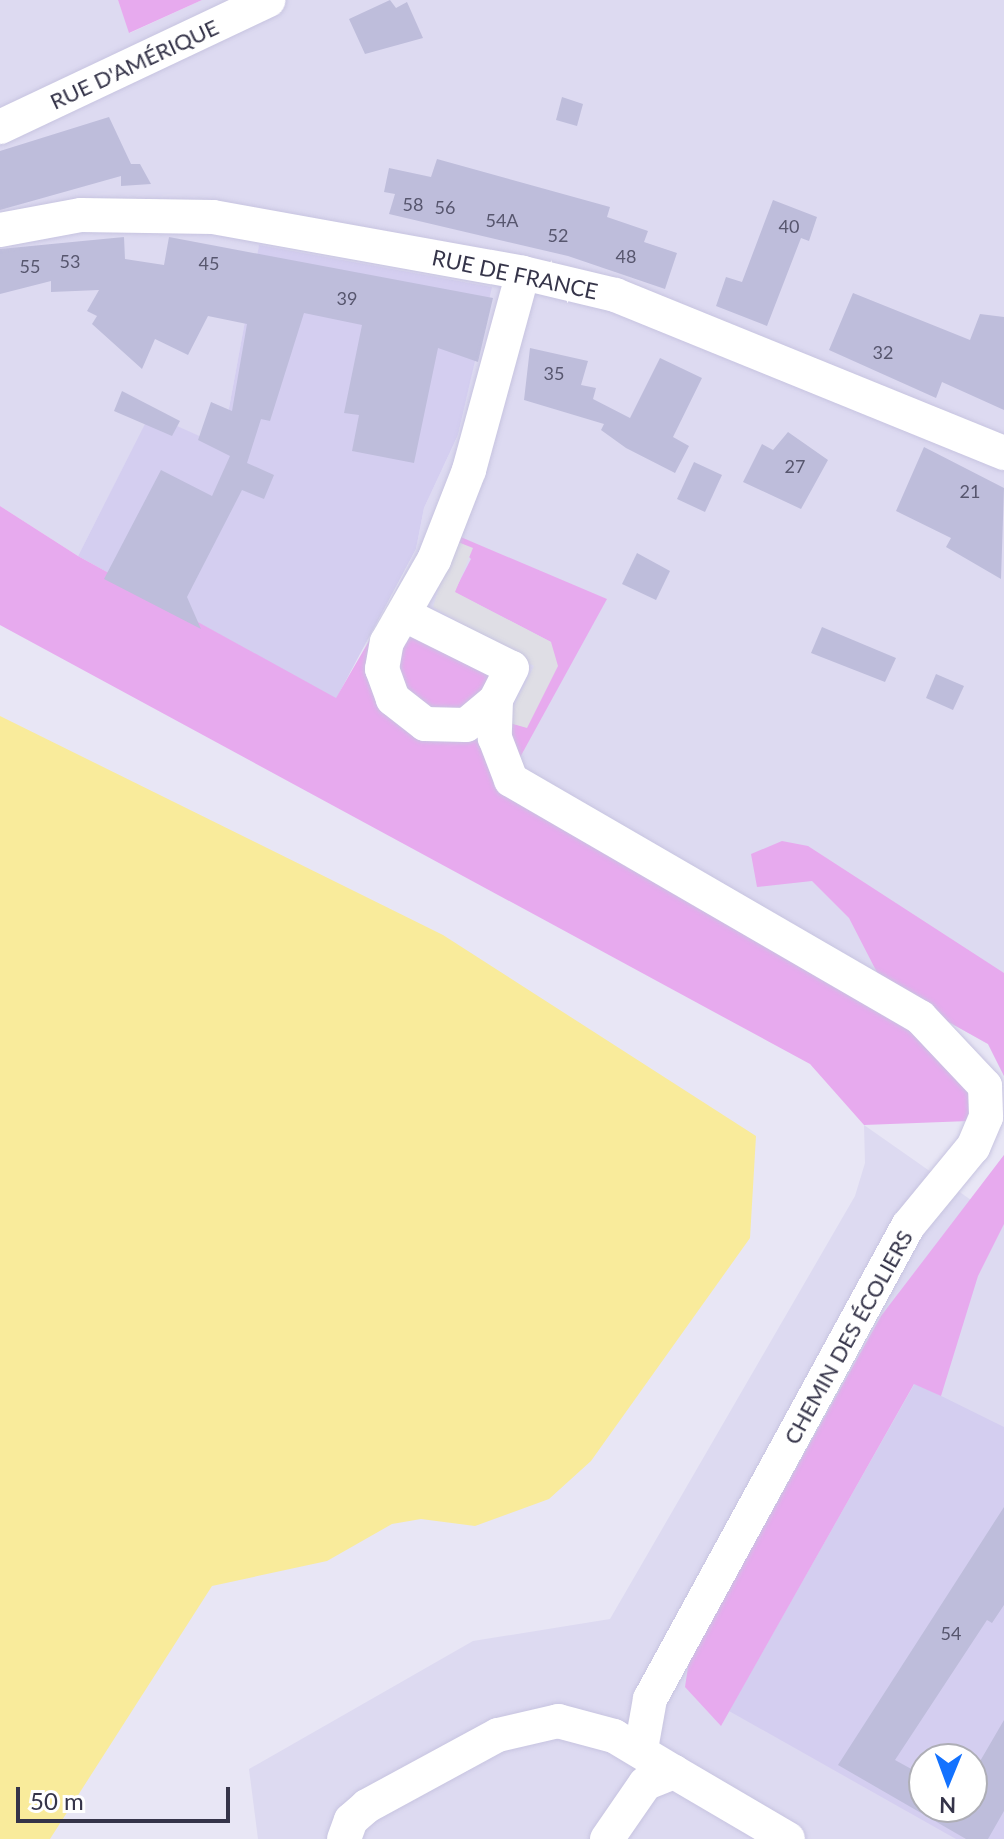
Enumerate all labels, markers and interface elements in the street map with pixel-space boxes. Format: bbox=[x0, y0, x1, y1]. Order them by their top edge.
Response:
street label: RUE D'AMÉRIQUE bbox=[46, 13, 222, 115]
house number: 58 bbox=[403, 193, 423, 215]
house number: 56 bbox=[435, 196, 455, 218]
house number: 54A bbox=[485, 209, 519, 231]
house number: 40 bbox=[779, 215, 799, 237]
house number: 52 bbox=[548, 224, 568, 246]
street label: RUE DE FRANCE bbox=[430, 244, 600, 304]
house number: 48 bbox=[616, 245, 636, 267]
house number: 53 bbox=[60, 250, 80, 272]
house number: 45 bbox=[199, 252, 219, 274]
house number: 55 bbox=[20, 255, 40, 277]
house number: 39 bbox=[337, 287, 357, 309]
house number: 32 bbox=[873, 341, 893, 363]
house number: 35 bbox=[544, 362, 564, 384]
house number: 27 bbox=[785, 455, 805, 477]
house number: 21 bbox=[960, 480, 980, 502]
street label: CHEMIN DES ÉCOLIERS bbox=[778, 1225, 918, 1449]
house number: 54 bbox=[941, 1622, 961, 1644]
north arrow bbox=[908, 1743, 988, 1823]
scale bar bbox=[20, 1771, 234, 1821]
text: 50 m bbox=[30, 1786, 84, 1815]
text: N bbox=[939, 1792, 956, 1819]

